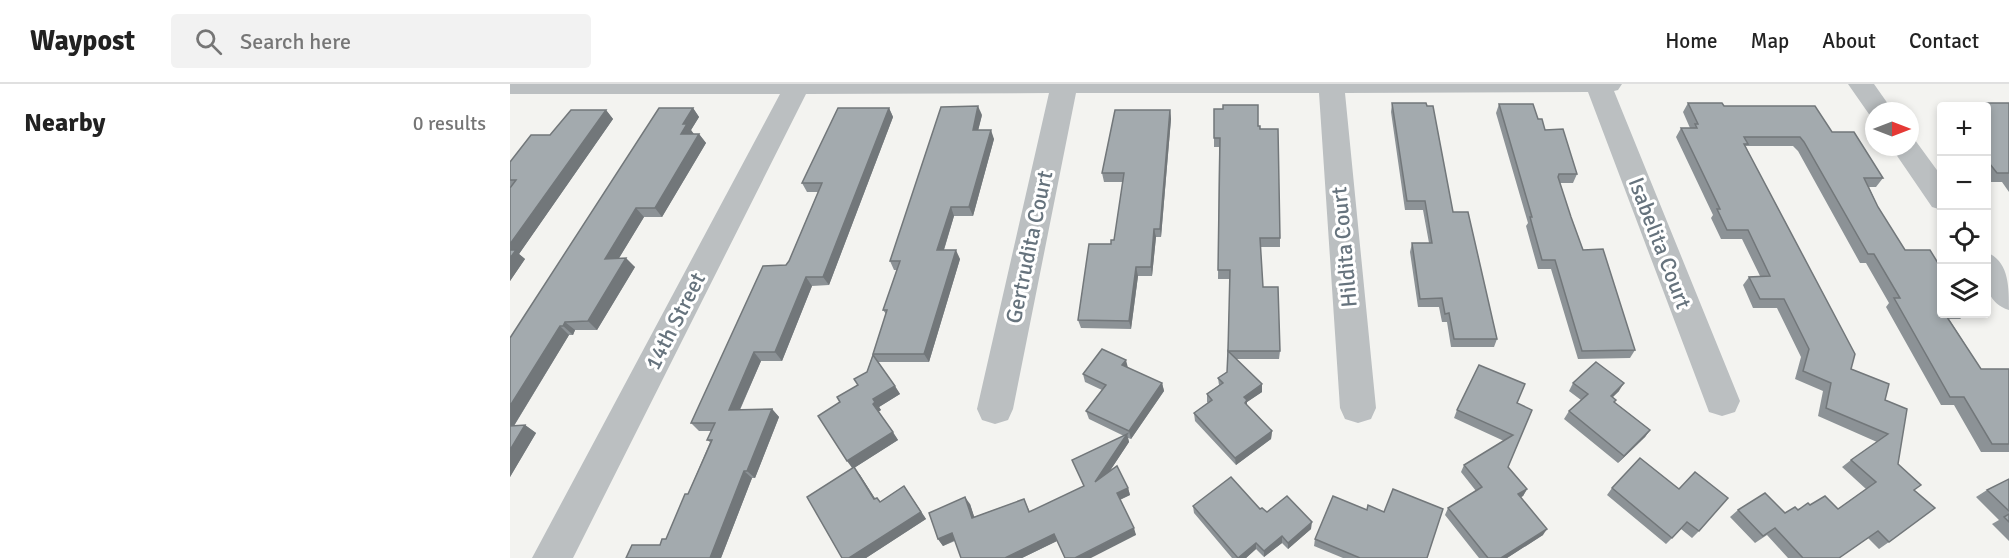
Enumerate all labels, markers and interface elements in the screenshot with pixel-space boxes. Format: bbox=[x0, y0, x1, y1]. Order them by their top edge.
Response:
search box bbox=[171, 14, 591, 68]
text: Waypost bbox=[30, 24, 135, 58]
icon: search bbox=[192, 25, 225, 58]
text: Search here bbox=[240, 28, 351, 55]
text: Home bbox=[1665, 28, 1718, 54]
text: Map bbox=[1751, 28, 1789, 54]
text: About bbox=[1822, 28, 1876, 54]
text: Contact bbox=[1909, 28, 1979, 54]
north arrow bbox=[1865, 102, 1919, 156]
map controls bbox=[1937, 102, 1991, 318]
button: + bbox=[1937, 102, 1991, 156]
text: Nearby bbox=[24, 107, 105, 139]
text: 0 results bbox=[413, 111, 486, 136]
button: − bbox=[1937, 156, 1991, 210]
street label: Gertrudita Court bbox=[1000, 168, 1058, 326]
street label: Isabelita Court bbox=[1623, 173, 1698, 313]
street label: Hildita Court bbox=[1325, 185, 1363, 309]
button: locate bbox=[1937, 210, 1991, 264]
button: layers bbox=[1937, 264, 1991, 318]
street label: 14th Street bbox=[639, 268, 711, 374]

